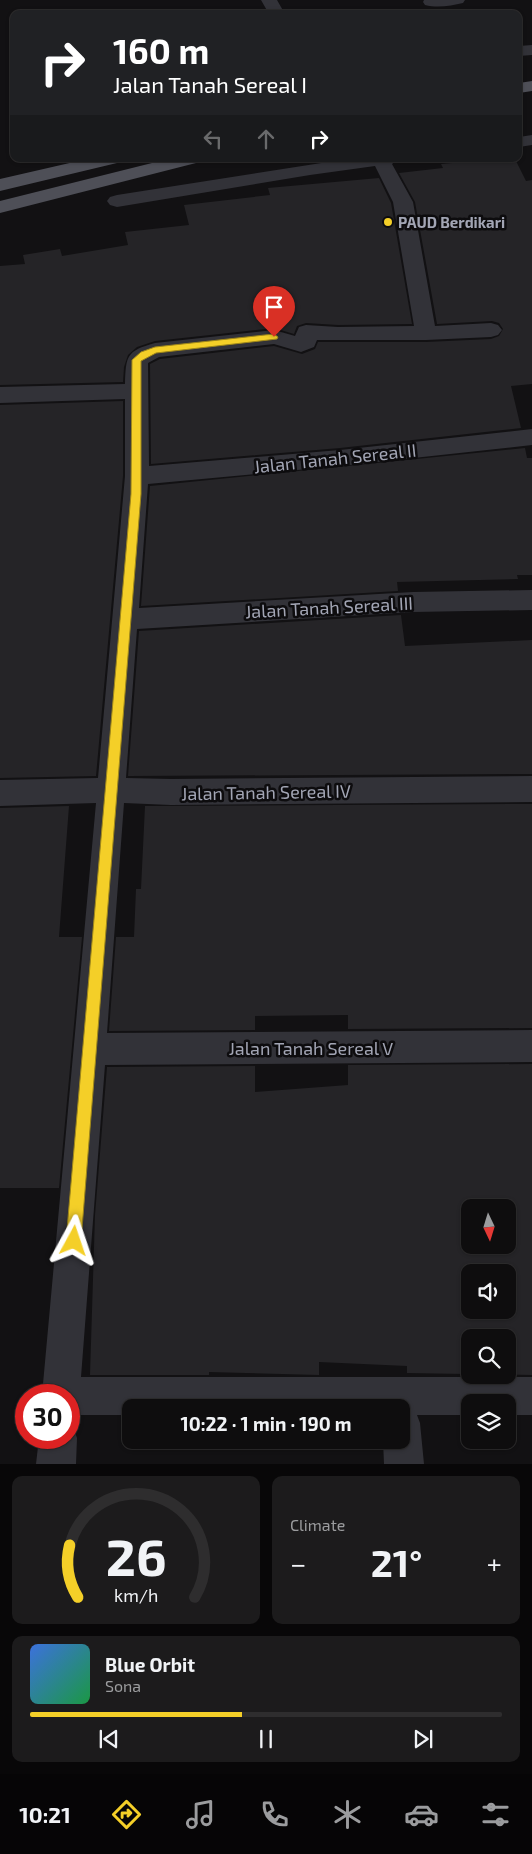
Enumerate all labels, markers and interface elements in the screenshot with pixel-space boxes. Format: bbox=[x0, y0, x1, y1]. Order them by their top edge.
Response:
text: 160 m bbox=[113, 29, 209, 71]
icon: right bbox=[30, 30, 95, 95]
text: Jalan Tanah Sereal I bbox=[113, 71, 307, 97]
icon: left bbox=[199, 125, 227, 153]
icon: ahead bbox=[252, 125, 280, 153]
icon: right bbox=[305, 125, 333, 153]
place label: PAUD Berdikari bbox=[398, 213, 505, 231]
marker: PAUD Berdikari bbox=[382, 216, 394, 228]
pin bbox=[253, 286, 295, 337]
icon: arrive bbox=[260, 293, 288, 321]
street label: Jalan Tanah Sereal II bbox=[253, 439, 417, 477]
street label: Jalan Tanah Sereal III bbox=[244, 592, 414, 622]
street label: Jalan Tanah Sereal IV bbox=[181, 780, 351, 804]
street label: Jalan Tanah Sereal V bbox=[229, 1037, 393, 1059]
north arrow bbox=[461, 1199, 516, 1254]
map controls bbox=[461, 1199, 516, 1449]
position arrow bbox=[47, 1214, 99, 1266]
button: sound bbox=[461, 1264, 516, 1319]
button: search bbox=[461, 1329, 516, 1384]
speed limit sign: 30 bbox=[15, 1384, 80, 1449]
button: layers bbox=[461, 1394, 516, 1449]
text: 10:22 · 1 min · 190 m bbox=[180, 1412, 352, 1435]
text: Climate bbox=[290, 1515, 345, 1534]
text: 26 bbox=[106, 1524, 166, 1586]
text: 21° bbox=[371, 1539, 422, 1585]
text: − bbox=[290, 1546, 306, 1580]
text: + bbox=[487, 1546, 502, 1580]
text: km/h bbox=[114, 1584, 158, 1606]
text: Blue Orbit bbox=[105, 1653, 195, 1676]
text: Sona bbox=[105, 1676, 141, 1695]
icon: previous bbox=[95, 1725, 123, 1753]
icon: pause bbox=[252, 1725, 280, 1753]
icon: next bbox=[409, 1725, 437, 1753]
icon: directions bbox=[109, 1797, 144, 1832]
icon: music bbox=[183, 1797, 218, 1832]
icon: phone bbox=[257, 1797, 292, 1832]
icon: climate bbox=[330, 1797, 365, 1832]
icon: car bbox=[404, 1797, 439, 1832]
icon: filters bbox=[478, 1797, 513, 1832]
text: 10:21 bbox=[19, 1801, 71, 1827]

